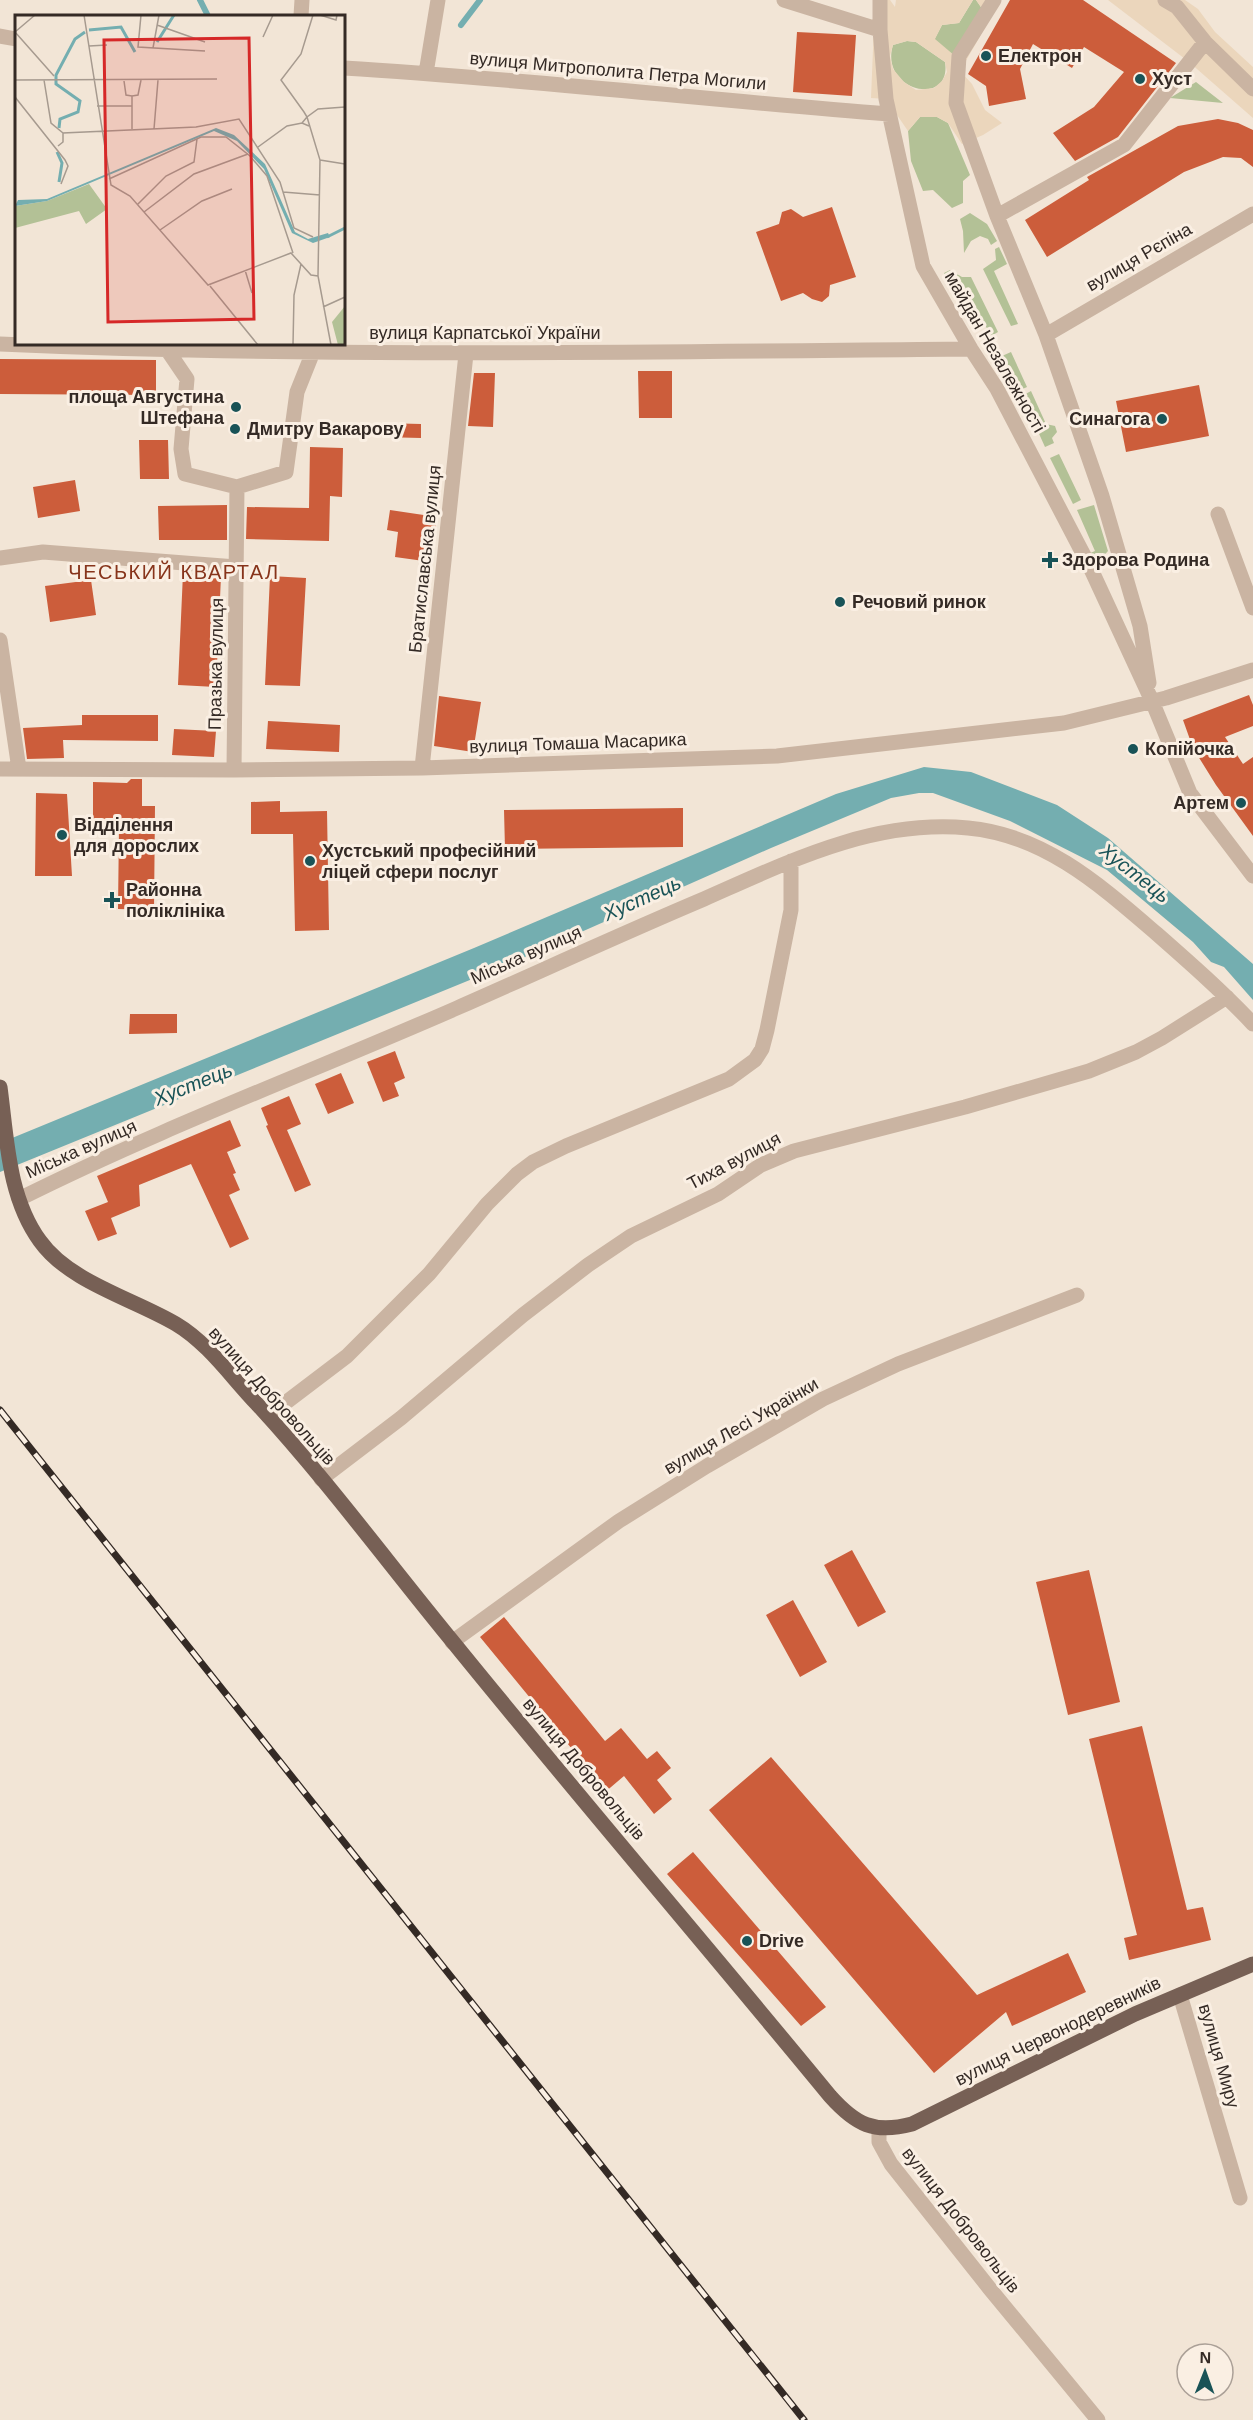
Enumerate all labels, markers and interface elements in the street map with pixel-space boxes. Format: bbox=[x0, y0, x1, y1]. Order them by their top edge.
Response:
inset map bbox=[15, 15, 345, 345]
place label: Електрон bbox=[998, 46, 1082, 66]
street label: вулиця Митрополита Петра Могили bbox=[469, 48, 767, 94]
marker: Електрон bbox=[979, 49, 993, 63]
place label: Хуст bbox=[1152, 69, 1192, 89]
marker: Хуст bbox=[1133, 72, 1147, 86]
street label: вулиця Рєпіна bbox=[1083, 218, 1196, 295]
street label: майдан Незалежності bbox=[941, 268, 1049, 436]
street label: вулиця Карпатської України bbox=[369, 323, 601, 343]
place label: площа Августина Штефана bbox=[69, 387, 225, 428]
marker: площа Августина Штефана bbox=[229, 400, 243, 414]
place label: Синагога bbox=[1069, 409, 1151, 429]
marker: Синагога bbox=[1155, 412, 1169, 426]
place label: Дмитру Вакарову bbox=[247, 419, 403, 439]
marker: Дмитру Вакарову bbox=[228, 422, 242, 436]
street label: Братиславська вулиця bbox=[405, 464, 445, 654]
place label: Здорова Родина bbox=[1062, 550, 1210, 570]
marker: Здорова Родина bbox=[1043, 553, 1057, 567]
district label: ЧЕСЬКИЙ КВАРТАЛ bbox=[68, 560, 280, 583]
place label: Речовий ринок bbox=[852, 592, 987, 612]
marker: Речовий ринок bbox=[833, 595, 847, 609]
street label: Празька вулиця bbox=[205, 598, 227, 730]
street label: вулиця Томаша Масарика bbox=[469, 729, 688, 757]
place label: Копійочка bbox=[1145, 739, 1235, 759]
marker: Копійочка bbox=[1126, 742, 1140, 756]
place label: Артем bbox=[1173, 793, 1229, 813]
marker: Артем bbox=[1234, 796, 1248, 810]
place label: Відділення для дорослих bbox=[74, 815, 199, 856]
marker: Відділення для дорослих bbox=[55, 828, 69, 842]
water label: Хустець bbox=[1095, 838, 1174, 907]
place label: Хустський професійний ліцей сфери послуг bbox=[322, 841, 536, 882]
marker: Хустський професійний ліцей сфери послуг bbox=[303, 854, 317, 868]
water label: Хустець bbox=[599, 871, 684, 925]
place label: Районна поліклініка bbox=[126, 880, 225, 921]
marker: Районна поліклініка bbox=[103, 891, 121, 909]
street label: Міська вулиця bbox=[468, 922, 584, 988]
water label: Хустець bbox=[150, 1058, 235, 1110]
street label: Міська вулиця bbox=[23, 1116, 139, 1182]
street label: Тиха вулиця bbox=[684, 1128, 784, 1194]
street label: вулиця Добровольців bbox=[205, 1323, 339, 1469]
street label: вулиця Лесі Українки bbox=[660, 1374, 822, 1478]
street label: вулиця Добровольців bbox=[519, 1694, 649, 1844]
place label: Drive bbox=[759, 1931, 804, 1951]
marker: Drive bbox=[740, 1934, 754, 1948]
street label: вулиця Червонодеревників bbox=[952, 1973, 1164, 2089]
street label: вулиця Миру bbox=[1195, 2002, 1243, 2110]
street label: вулиця Добровольців bbox=[898, 2143, 1024, 2297]
north arrow bbox=[1175, 2342, 1235, 2402]
text: N bbox=[1199, 2349, 1211, 2366]

